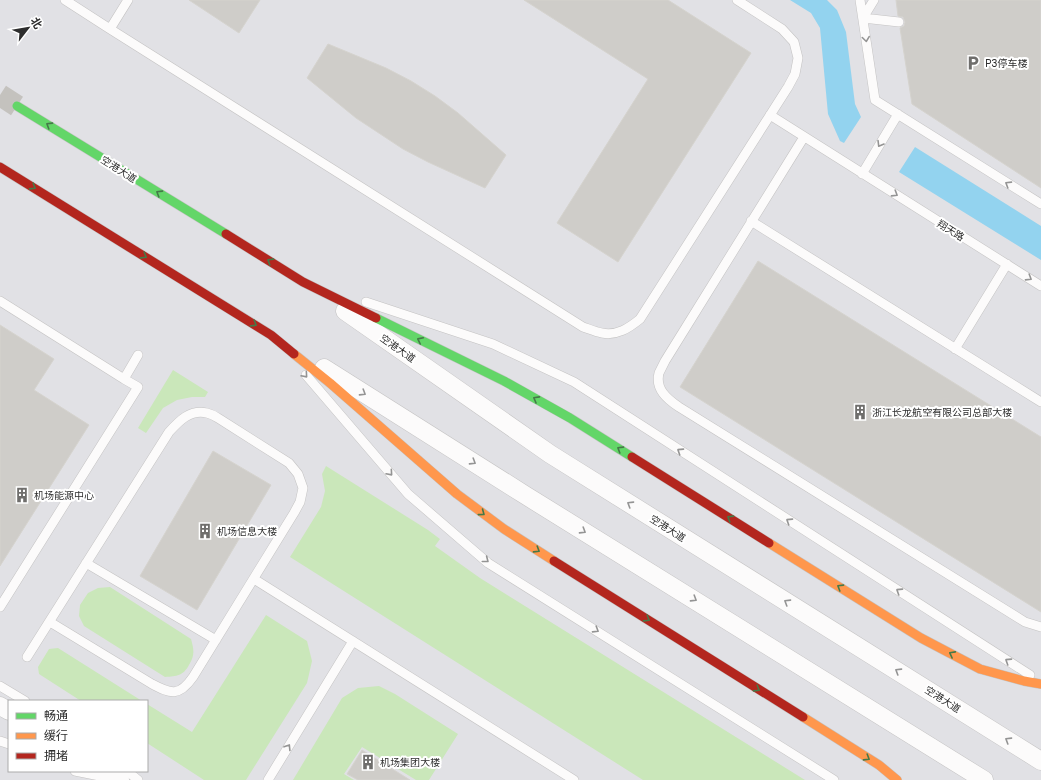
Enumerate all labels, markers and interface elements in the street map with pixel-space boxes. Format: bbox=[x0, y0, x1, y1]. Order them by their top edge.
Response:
north arrow bbox=[8, 8, 48, 48]
text: 北 bbox=[29, 15, 45, 31]
one-way arrow bbox=[861, 36, 870, 42]
parking icon: P3停车楼 bbox=[964, 54, 982, 72]
place label: P3停车楼 bbox=[985, 57, 1027, 69]
one-way arrow bbox=[46, 122, 53, 130]
one-way arrow bbox=[877, 140, 885, 147]
street label: 空港大道 bbox=[99, 153, 139, 185]
one-way arrow bbox=[1005, 181, 1012, 188]
one-way arrow bbox=[29, 182, 36, 190]
one-way arrow bbox=[156, 190, 163, 198]
one-way arrow bbox=[891, 190, 898, 197]
street label: 翔天路 bbox=[935, 217, 967, 243]
one-way arrow bbox=[140, 251, 147, 258]
one-way arrow bbox=[267, 259, 274, 266]
one-way arrow bbox=[1025, 273, 1032, 281]
one-way arrow bbox=[250, 319, 257, 327]
street label: 空港大道 bbox=[378, 332, 418, 364]
one-way arrow bbox=[417, 337, 425, 345]
one-way arrow bbox=[301, 370, 308, 377]
one-way arrow bbox=[359, 388, 366, 395]
one-way arrow bbox=[533, 396, 540, 404]
building icon: 浙江长龙航空有限公司总部大楼 bbox=[851, 403, 869, 421]
place label: 浙江长龙航空有限公司总部大楼 bbox=[872, 406, 1012, 418]
one-way arrow bbox=[617, 446, 624, 454]
one-way arrow bbox=[677, 448, 684, 455]
one-way arrow bbox=[469, 457, 476, 465]
one-way arrow bbox=[386, 469, 393, 476]
building icon: 机场能源中心 bbox=[13, 486, 31, 504]
place label: 机场能源中心 bbox=[34, 489, 94, 501]
one-way arrow bbox=[627, 501, 634, 508]
one-way arrow bbox=[478, 508, 485, 515]
street label: 空港大道 bbox=[648, 512, 688, 544]
one-way arrow bbox=[727, 515, 734, 523]
one-way arrow bbox=[786, 518, 793, 525]
building icon: 机场信息大楼 bbox=[196, 522, 214, 540]
place label: 机场信息大楼 bbox=[217, 525, 277, 537]
one-way arrow bbox=[579, 526, 586, 534]
one-way arrow bbox=[533, 546, 540, 553]
one-way arrow bbox=[482, 556, 489, 563]
one-way arrow bbox=[837, 584, 844, 592]
one-way arrow bbox=[896, 588, 903, 596]
one-way arrow bbox=[690, 595, 697, 602]
one-way arrow bbox=[784, 599, 791, 607]
one-way arrow bbox=[643, 615, 650, 622]
one-way arrow bbox=[592, 626, 599, 633]
one-way arrow bbox=[948, 651, 956, 659]
one-way arrow bbox=[1005, 658, 1012, 666]
one-way arrow bbox=[895, 668, 902, 676]
street label: 空港大道 bbox=[923, 683, 963, 715]
one-way arrow bbox=[753, 684, 760, 691]
legend bbox=[8, 700, 148, 772]
text: 畅通 bbox=[44, 708, 68, 723]
text: 缓行 bbox=[44, 728, 68, 743]
one-way arrow bbox=[1005, 737, 1012, 745]
one-way arrow bbox=[284, 744, 291, 751]
text: 拥堵 bbox=[44, 748, 68, 763]
building icon: 机场集团大楼 bbox=[359, 753, 377, 771]
one-way arrow bbox=[863, 753, 870, 760]
place label: 机场集团大楼 bbox=[380, 756, 440, 768]

